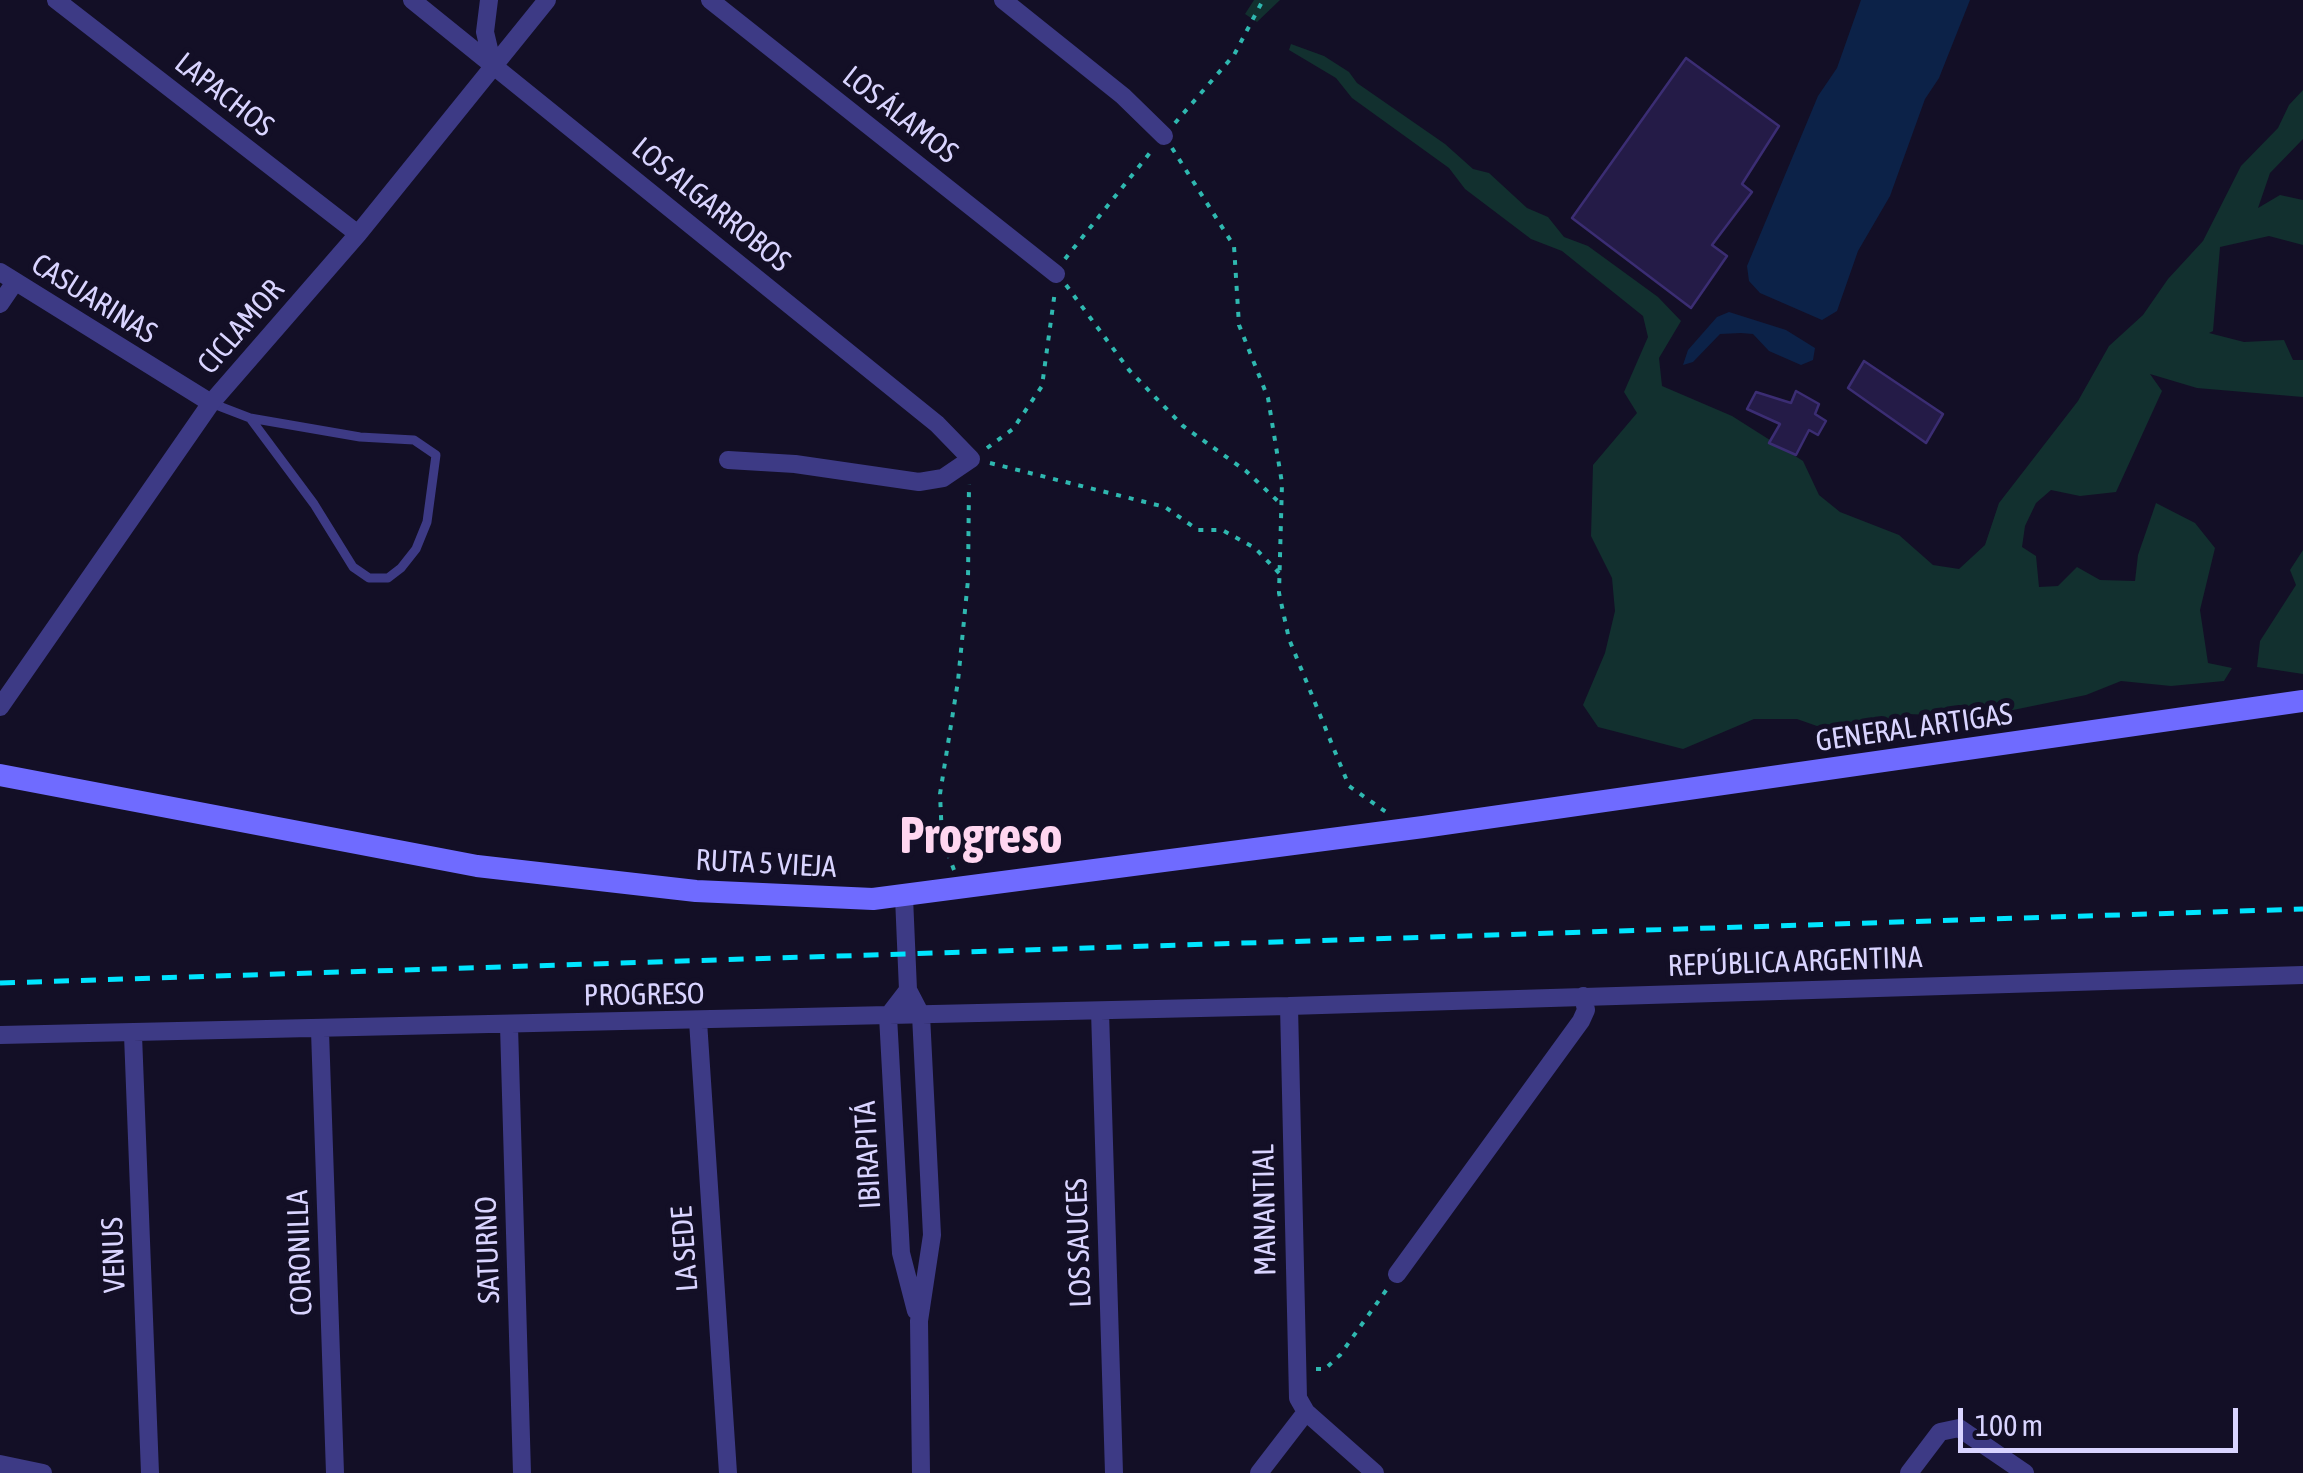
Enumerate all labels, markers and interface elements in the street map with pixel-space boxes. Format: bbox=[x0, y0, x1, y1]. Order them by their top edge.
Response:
street label: LAPACHOS bbox=[167, 45, 281, 145]
street label: LOS ÁLAMOS bbox=[835, 59, 965, 171]
street label: LOS ALGARROBOS bbox=[625, 130, 797, 280]
street label: CASUARINAS bbox=[25, 246, 163, 352]
street label: CICLAMOR bbox=[190, 272, 292, 382]
street label: GENERAL ARTIGAS bbox=[1813, 696, 2015, 760]
district label: Progreso bbox=[900, 807, 1062, 867]
street label: RUTA 5 VIEJA bbox=[695, 842, 837, 886]
street label: REPÚBLICA ARGENTINA bbox=[1667, 940, 1923, 984]
street label: PROGRESO bbox=[583, 976, 705, 1014]
street label: IBIRAPITÁ bbox=[847, 1100, 889, 1210]
street label: MANANTIAL bbox=[1246, 1144, 1284, 1276]
street label: LOS SAUCES bbox=[1059, 1178, 1099, 1308]
street label: CORONILLA bbox=[280, 1189, 320, 1317]
street label: SATURNO bbox=[468, 1196, 508, 1304]
street label: LA SEDE bbox=[664, 1205, 706, 1293]
street label: VENUS bbox=[95, 1217, 133, 1293]
scale bar bbox=[1963, 1388, 2243, 1450]
text: 100 m bbox=[1975, 1408, 2043, 1442]

